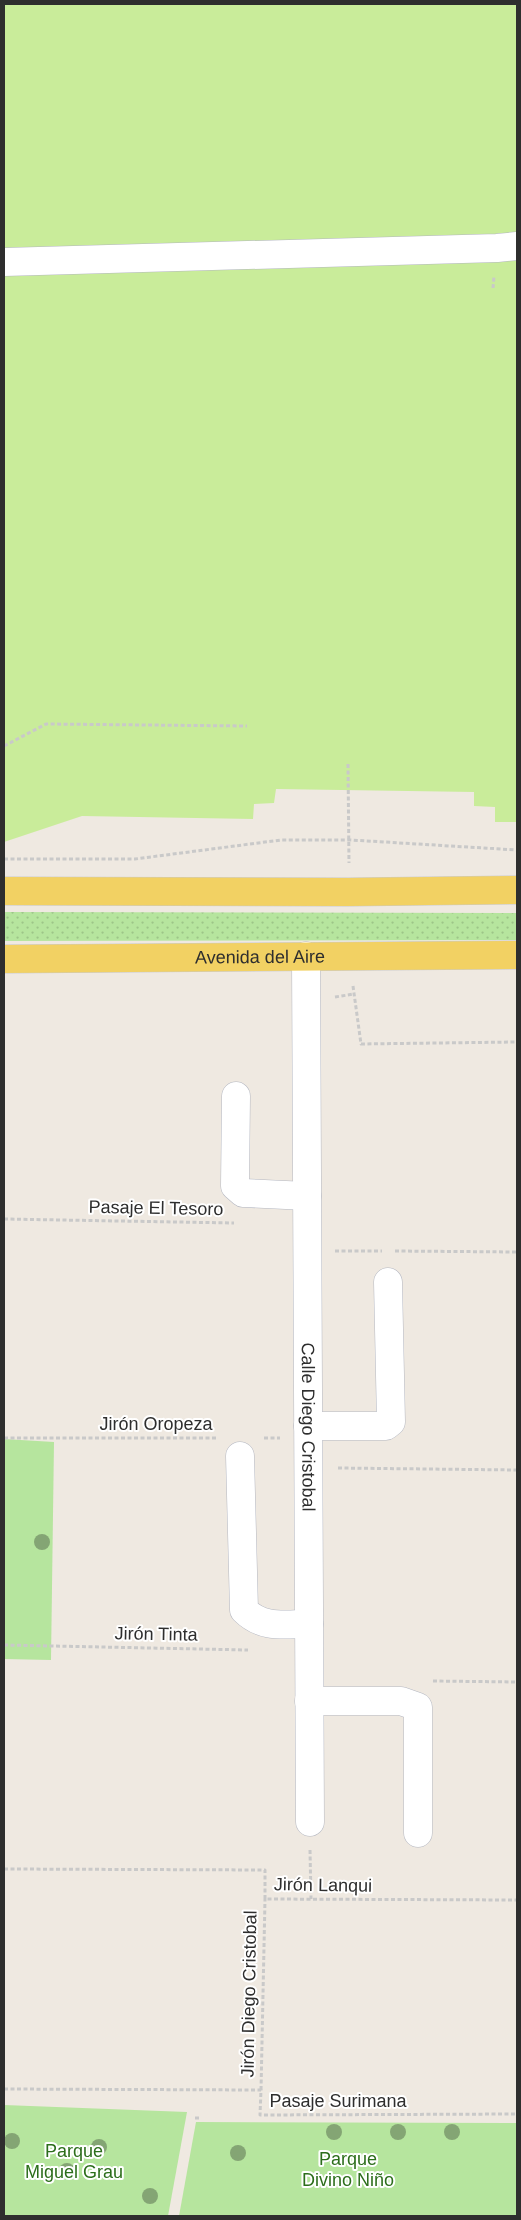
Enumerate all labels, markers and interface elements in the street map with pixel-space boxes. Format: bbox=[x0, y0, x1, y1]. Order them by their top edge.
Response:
street label: Avenida del Aire bbox=[195, 946, 325, 968]
street label: Pasaje El Tesoro bbox=[88, 1197, 224, 1219]
street label: Calle Diego Cristobal bbox=[298, 1342, 319, 1512]
street label: Jirón Oropeza bbox=[99, 1414, 214, 1434]
street label: Jirón Tinta bbox=[114, 1623, 199, 1645]
street label: Jirón Lanqui bbox=[274, 1874, 372, 1896]
street label: Jirón Diego Cristobal bbox=[238, 1910, 260, 2078]
street label: Pasaje Surimana bbox=[269, 2091, 408, 2111]
park label: Parque Miguel Grau bbox=[25, 2141, 123, 2182]
park label: Parque Divino Niño bbox=[302, 2149, 394, 2190]

